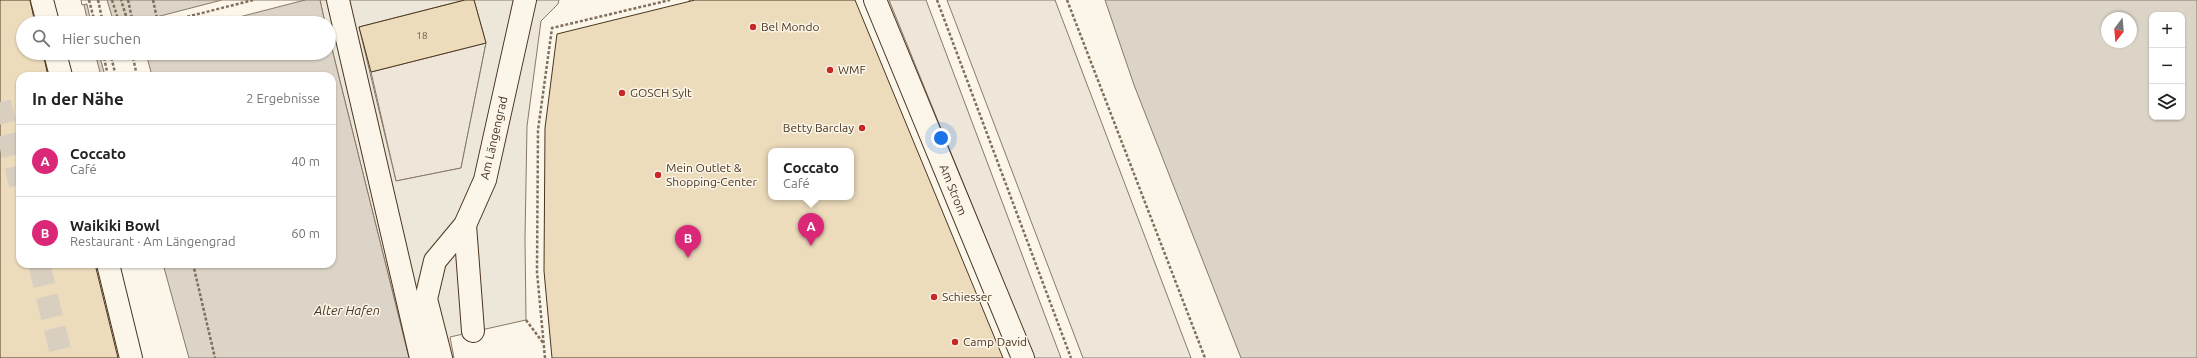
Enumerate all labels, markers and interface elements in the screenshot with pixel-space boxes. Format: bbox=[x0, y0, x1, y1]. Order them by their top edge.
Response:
north arrow bbox=[2101, 12, 2137, 48]
map controls bbox=[2149, 12, 2185, 120]
button: + bbox=[2149, 12, 2185, 48]
search box bbox=[16, 16, 336, 60]
place label: Bel Mondo bbox=[761, 20, 819, 33]
marker: Bel Mondo bbox=[748, 22, 758, 32]
icon: search bbox=[30, 27, 52, 49]
text: Hier suchen bbox=[62, 30, 141, 47]
house number: 18 bbox=[416, 30, 428, 41]
button: − bbox=[2149, 48, 2185, 84]
place label: WMF bbox=[838, 63, 866, 76]
marker: WMF bbox=[825, 65, 835, 75]
button: layers bbox=[2149, 84, 2185, 120]
place label: GOSCH Sylt bbox=[630, 86, 692, 99]
marker: GOSCH Sylt bbox=[617, 88, 627, 98]
text: In der Nähe bbox=[32, 89, 124, 108]
text: 2 Ergebnisse bbox=[246, 91, 320, 105]
street label: Am Längengrad bbox=[478, 95, 509, 181]
place label: Betty Barclay bbox=[783, 121, 854, 134]
marker: Betty Barclay bbox=[857, 123, 867, 133]
your location bbox=[931, 128, 951, 148]
text: Coccato bbox=[70, 145, 126, 162]
popup bbox=[768, 148, 854, 200]
text: A bbox=[40, 154, 50, 168]
text: 40 m bbox=[291, 154, 320, 168]
text: Coccato bbox=[783, 159, 839, 176]
place label: Mein Outlet & Shopping-Center bbox=[666, 161, 757, 188]
text: Café bbox=[70, 162, 97, 176]
street label: Am Strom bbox=[937, 162, 970, 217]
marker: Mein Outlet & Shopping-Center bbox=[653, 170, 663, 180]
text: Café bbox=[783, 176, 810, 190]
pin: A bbox=[798, 213, 824, 246]
text: Waikiki Bowl bbox=[70, 217, 160, 234]
pin: B bbox=[675, 225, 701, 258]
text: B bbox=[41, 226, 49, 240]
text: 60 m bbox=[291, 226, 320, 240]
text: Restaurant · Am Längengrad bbox=[70, 234, 236, 248]
place label: Schiesser bbox=[942, 290, 992, 303]
marker: Schiesser bbox=[929, 292, 939, 302]
water label: Alter Hafen bbox=[313, 303, 380, 318]
place label: Camp David bbox=[963, 335, 1027, 348]
marker: Camp David bbox=[950, 337, 960, 347]

